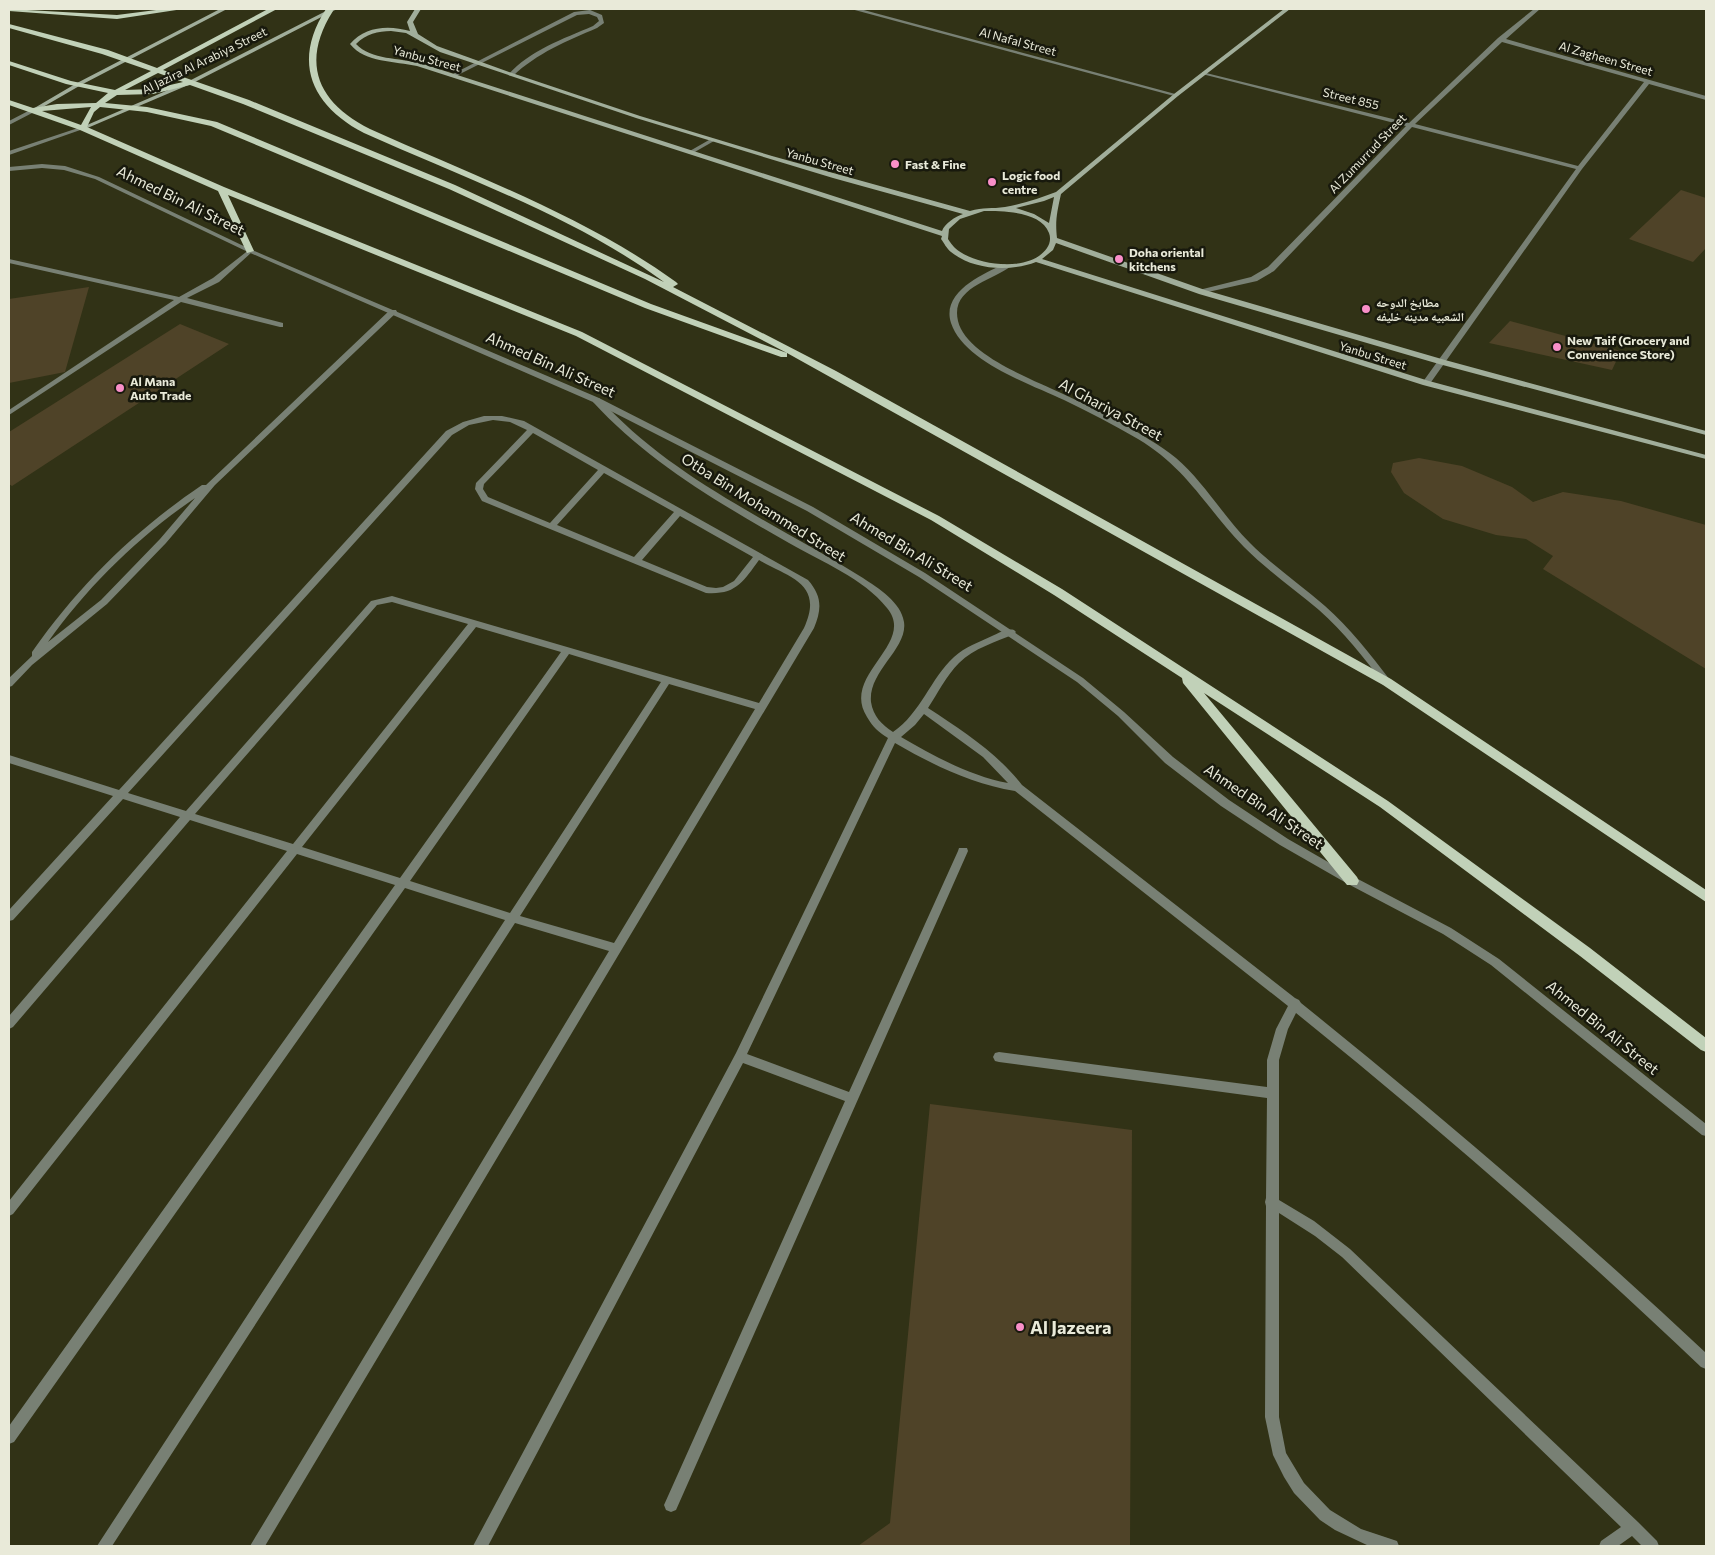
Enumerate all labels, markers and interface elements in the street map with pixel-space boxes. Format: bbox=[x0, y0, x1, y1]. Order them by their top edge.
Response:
street label: Al Jazira Al Arabiya Street bbox=[139, 24, 269, 97]
street label: Al Nafal Street bbox=[978, 24, 1058, 58]
street label: Al Zagheen Street bbox=[1557, 38, 1655, 78]
street label: Yanbu Street bbox=[391, 42, 463, 74]
street label: Street 855 bbox=[1322, 84, 1381, 112]
street label: Al Zumurrud Street bbox=[1325, 110, 1409, 196]
street label: Yanbu Street bbox=[785, 145, 856, 177]
place label: Fast & Fine bbox=[905, 157, 966, 171]
marker: Fast & Fine bbox=[889, 158, 901, 170]
street label: Ahmed Bin Ali Street bbox=[114, 161, 248, 239]
place label: Logic food centre bbox=[1002, 168, 1060, 196]
marker: Logic food centre bbox=[986, 176, 998, 188]
place label: Doha oriental kitchens bbox=[1129, 245, 1204, 273]
marker: Doha oriental kitchens bbox=[1113, 253, 1125, 265]
place label: مطابخ الدوحه الشعبيه مدينه خليفه bbox=[1376, 295, 1464, 324]
marker: مطابخ الدوحه الشعبيه مدينه خليفه bbox=[1360, 303, 1372, 315]
street label: Ahmed Bin Ali Street bbox=[483, 327, 619, 401]
place label: New Taif (Grocery and Convenience Store) bbox=[1567, 333, 1690, 361]
street label: Yanbu Street bbox=[1338, 338, 1408, 372]
marker: New Taif (Grocery and Convenience Store) bbox=[1551, 341, 1563, 353]
place label: Al Mana Auto Trade bbox=[130, 374, 191, 402]
street label: Al Ghariya Street bbox=[1056, 374, 1166, 444]
marker: Al Mana Auto Trade bbox=[114, 382, 126, 394]
street label: Otba Bin Mohammed Street bbox=[678, 449, 850, 565]
street label: Ahmed Bin Ali Street bbox=[847, 507, 977, 595]
street label: Ahmed Bin Ali Street bbox=[1201, 759, 1327, 853]
street label: Ahmed Bin Ali Street bbox=[1543, 976, 1663, 1078]
place label: Al Jazeera bbox=[1030, 1316, 1111, 1338]
marker: Al Jazeera bbox=[1014, 1321, 1026, 1333]

